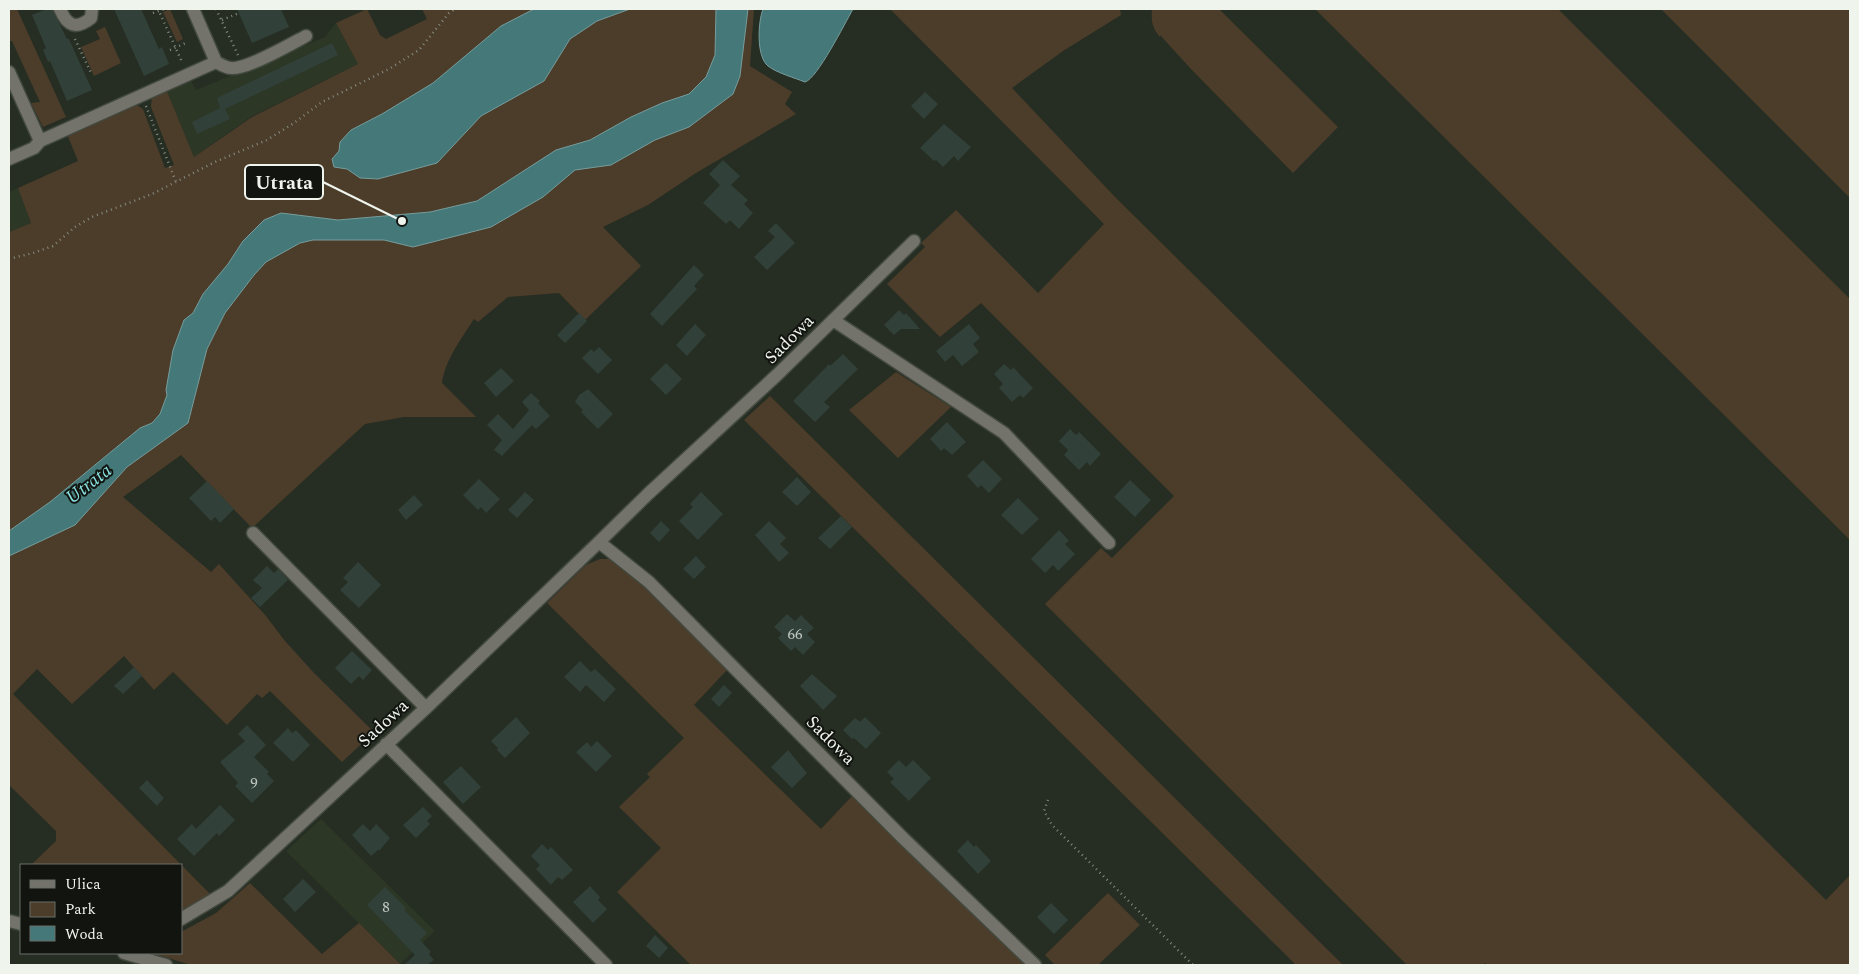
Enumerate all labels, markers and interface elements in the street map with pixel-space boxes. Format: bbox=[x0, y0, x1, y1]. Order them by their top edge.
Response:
callout: Utrata bbox=[245, 165, 323, 199]
text: Utrata bbox=[255, 169, 313, 198]
street label: Sadowa bbox=[758, 308, 821, 370]
water label: Utrata bbox=[60, 457, 119, 512]
house number: 66 bbox=[787, 623, 803, 646]
street label: Sadowa bbox=[352, 693, 415, 754]
street label: Sadowa bbox=[800, 709, 862, 772]
house number: 9 bbox=[250, 772, 258, 795]
legend bbox=[20, 864, 182, 954]
text: Ulica bbox=[65, 873, 101, 896]
house number: 8 bbox=[382, 896, 390, 919]
text: Park bbox=[65, 898, 96, 921]
text: Woda bbox=[65, 923, 104, 946]

